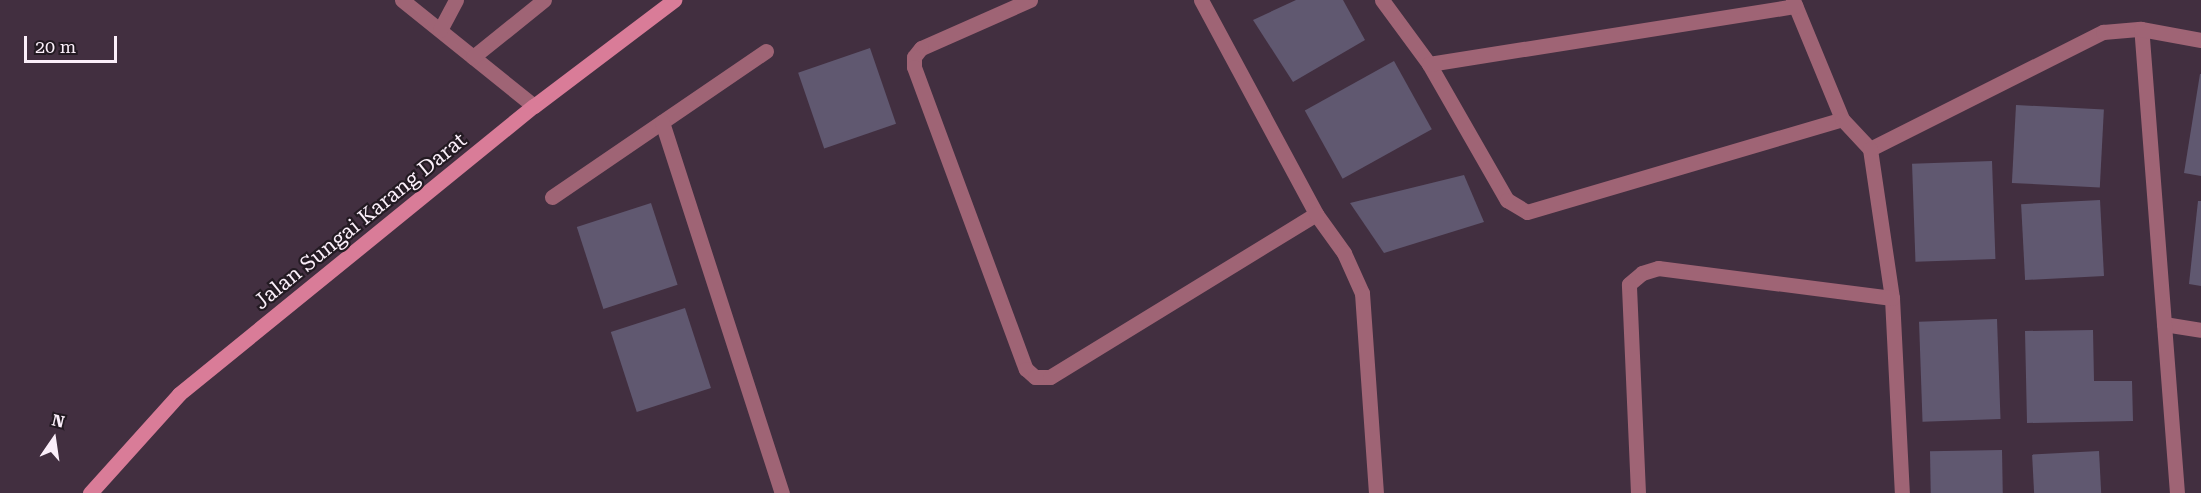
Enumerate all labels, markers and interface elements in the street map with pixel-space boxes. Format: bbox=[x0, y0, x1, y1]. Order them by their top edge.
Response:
scale bar bbox=[27, 24, 120, 62]
text: 20 m bbox=[35, 36, 76, 57]
street label: Jalan Sungai Karang Darat bbox=[249, 127, 471, 315]
north arrow bbox=[24, 409, 84, 469]
text: N bbox=[50, 410, 66, 432]

